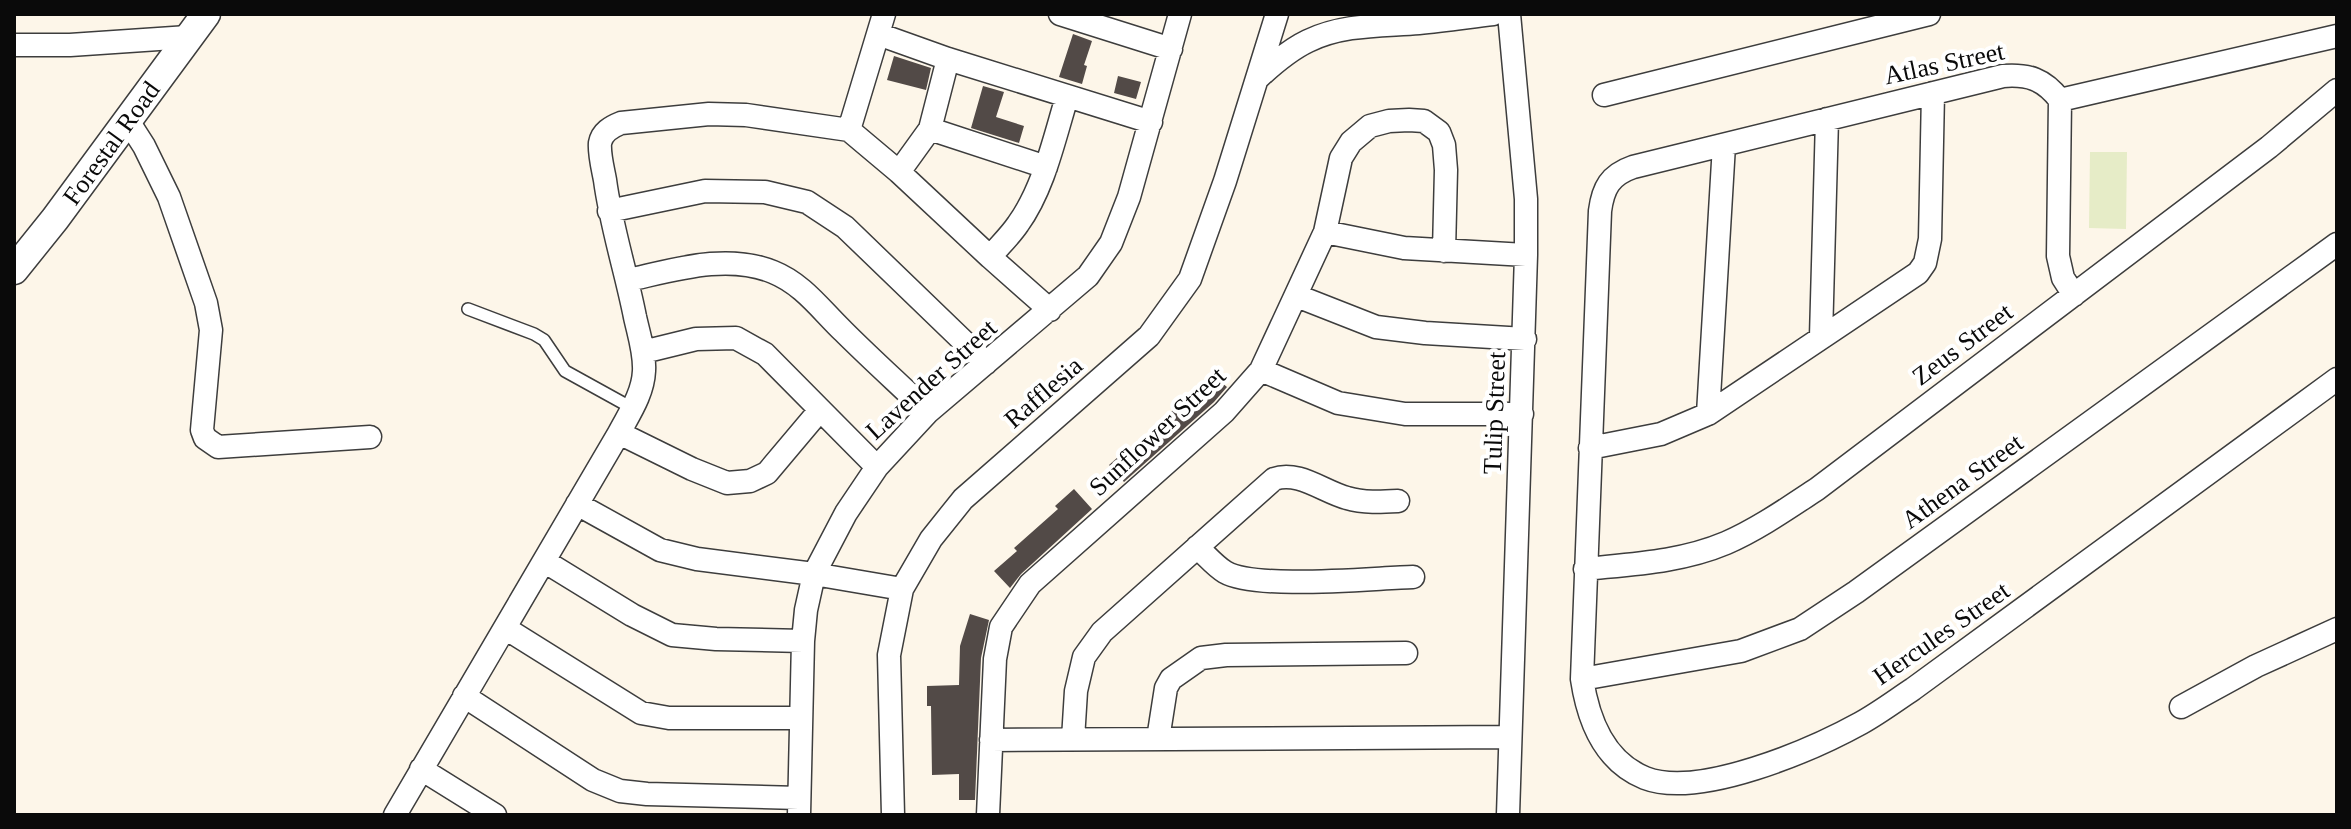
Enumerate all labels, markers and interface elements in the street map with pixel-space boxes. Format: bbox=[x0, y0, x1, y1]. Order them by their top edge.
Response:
street label: Atlas Street bbox=[1881, 36, 2008, 90]
street label: Forestal Road bbox=[57, 76, 166, 211]
street label: Zeus Street bbox=[1907, 297, 2019, 391]
street label: Lavender Street bbox=[860, 313, 1003, 445]
street label: Tulip Street bbox=[1478, 350, 1511, 475]
street label: Rafflesia bbox=[999, 351, 1088, 434]
street label: Sunflower Street bbox=[1083, 360, 1232, 502]
street label: Athena Street bbox=[1896, 427, 2029, 535]
street label: Hercules Street bbox=[1868, 575, 2016, 691]

